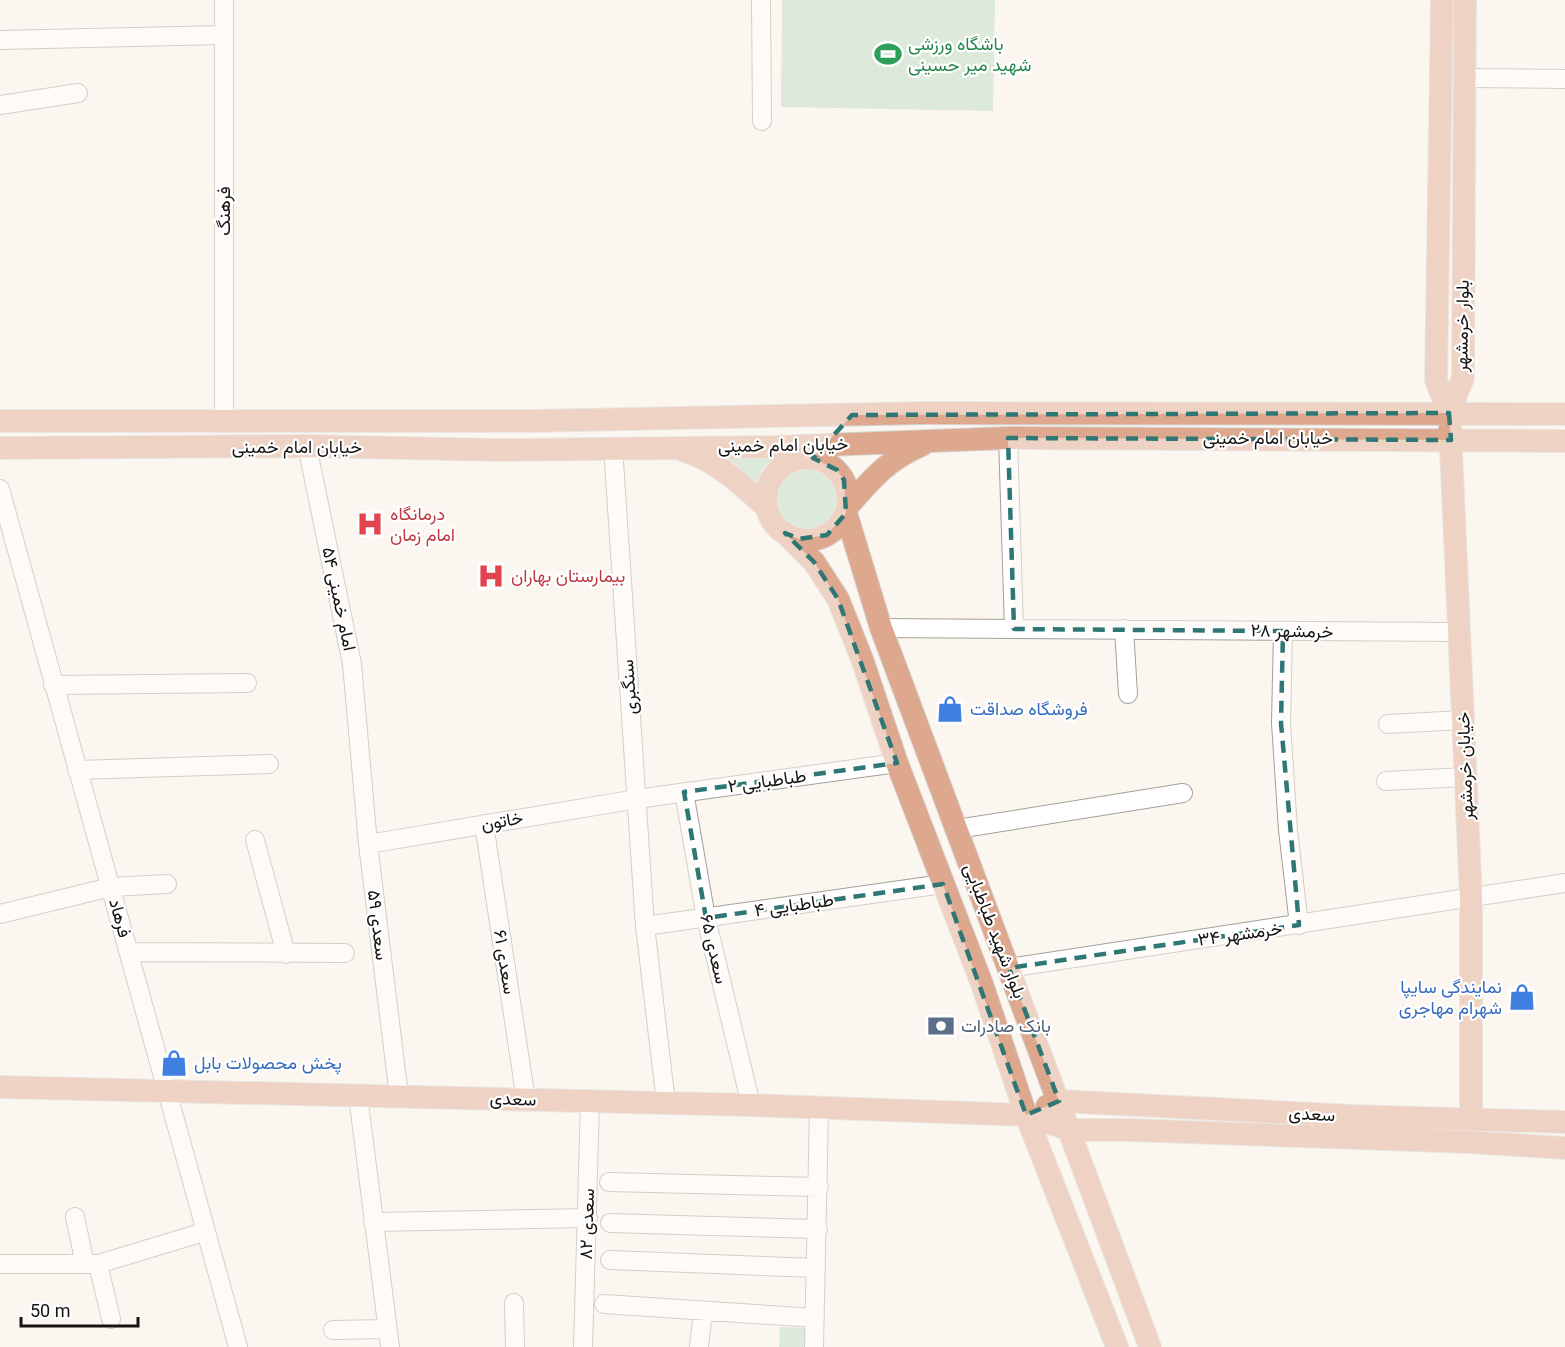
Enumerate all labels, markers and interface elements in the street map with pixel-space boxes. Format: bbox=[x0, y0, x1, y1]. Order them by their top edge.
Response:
place label: باشگاه ورزشی شهید میر حسینی bbox=[908, 33, 1031, 76]
sports icon: باشگاه ورزشی شهید میر حسینی bbox=[873, 39, 903, 69]
street label: فرهنگ bbox=[213, 186, 235, 236]
street label: بلوار خرمشهر bbox=[1450, 280, 1474, 373]
street label: خیابان امام خمینی bbox=[1203, 427, 1333, 450]
street label: خیابان امام خمینی bbox=[718, 433, 848, 458]
street label: خیابان امام خمینی bbox=[232, 436, 362, 459]
place label: درمانگاه امام زمان bbox=[390, 503, 455, 547]
hospital icon: درمانگاه امام زمان bbox=[355, 509, 385, 539]
street label: امام خمینی ۵۴ bbox=[316, 545, 361, 653]
hospital icon: بیمارستان بهاران bbox=[476, 561, 506, 591]
place label: بیمارستان بهاران bbox=[511, 565, 625, 587]
street label: خرمشهر ۲۸ bbox=[1250, 619, 1334, 643]
street label: سنگبری bbox=[616, 659, 642, 715]
shop icon: فروشگاه صداقت bbox=[935, 694, 965, 724]
place label: فروشگاه صداقت bbox=[970, 698, 1088, 720]
street label: خیابان خرمشهر bbox=[1452, 712, 1478, 821]
street label: طباطبایی ۲ bbox=[726, 765, 808, 797]
street label: خاتون bbox=[479, 806, 525, 836]
street label: بلوار شهید طباطبایی bbox=[959, 860, 1031, 1002]
street label: سعدی ۵۹ bbox=[363, 889, 393, 961]
street label: طباطبایی ۴ bbox=[753, 889, 835, 921]
street label: فرهاد bbox=[104, 896, 136, 940]
street label: سعدی ۶۵ bbox=[695, 912, 733, 986]
street label: خرمشهر ۳۴ bbox=[1196, 917, 1284, 951]
street label: سعدی ۶۱ bbox=[489, 928, 521, 996]
place label: نمایندگی سایپا شهرام مهاجری bbox=[1399, 976, 1502, 1020]
shop icon: نمایندگی سایپا شهرام مهاجری bbox=[1507, 982, 1537, 1012]
bank icon: بانک صادرات bbox=[926, 1011, 956, 1041]
place label: بانک صادرات bbox=[961, 1015, 1051, 1037]
shop icon: پخش محصولات بابل bbox=[159, 1048, 189, 1078]
place label: پخش محصولات بابل bbox=[194, 1052, 342, 1075]
street label: سعدی bbox=[489, 1087, 537, 1111]
street label: سعدی bbox=[1288, 1102, 1336, 1126]
street label: سعدی ۸۲ bbox=[575, 1188, 599, 1260]
scale bar bbox=[21, 1290, 138, 1328]
text: 50 m bbox=[30, 1300, 70, 1321]

